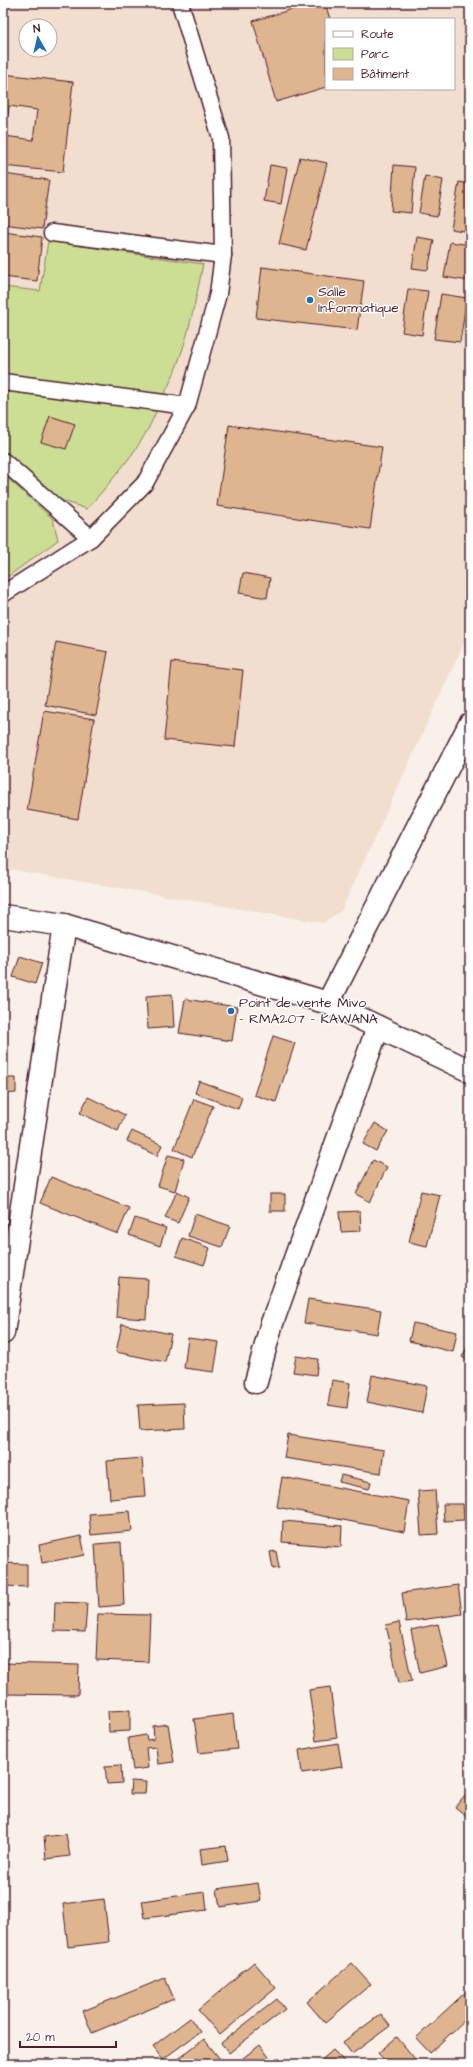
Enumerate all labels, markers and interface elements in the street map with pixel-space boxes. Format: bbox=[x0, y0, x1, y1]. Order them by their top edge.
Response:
north arrow bbox=[18, 18, 58, 58]
legend bbox=[325, 18, 455, 90]
text: N bbox=[32, 21, 41, 37]
text: Route bbox=[361, 26, 394, 43]
text: Parc bbox=[361, 46, 389, 63]
text: Bâtiment bbox=[361, 66, 409, 83]
place label: Salle Informatique bbox=[318, 282, 399, 318]
marker: Salle Informatique bbox=[305, 295, 315, 305]
place label: Point de vente Mivo - RMA207 - KAWANA bbox=[239, 993, 378, 1029]
marker: Point de vente Mivo - RMA207 - KAWANA bbox=[226, 1006, 236, 1016]
scale bar bbox=[20, 2023, 116, 2049]
text: 20 m bbox=[26, 2029, 55, 2046]

